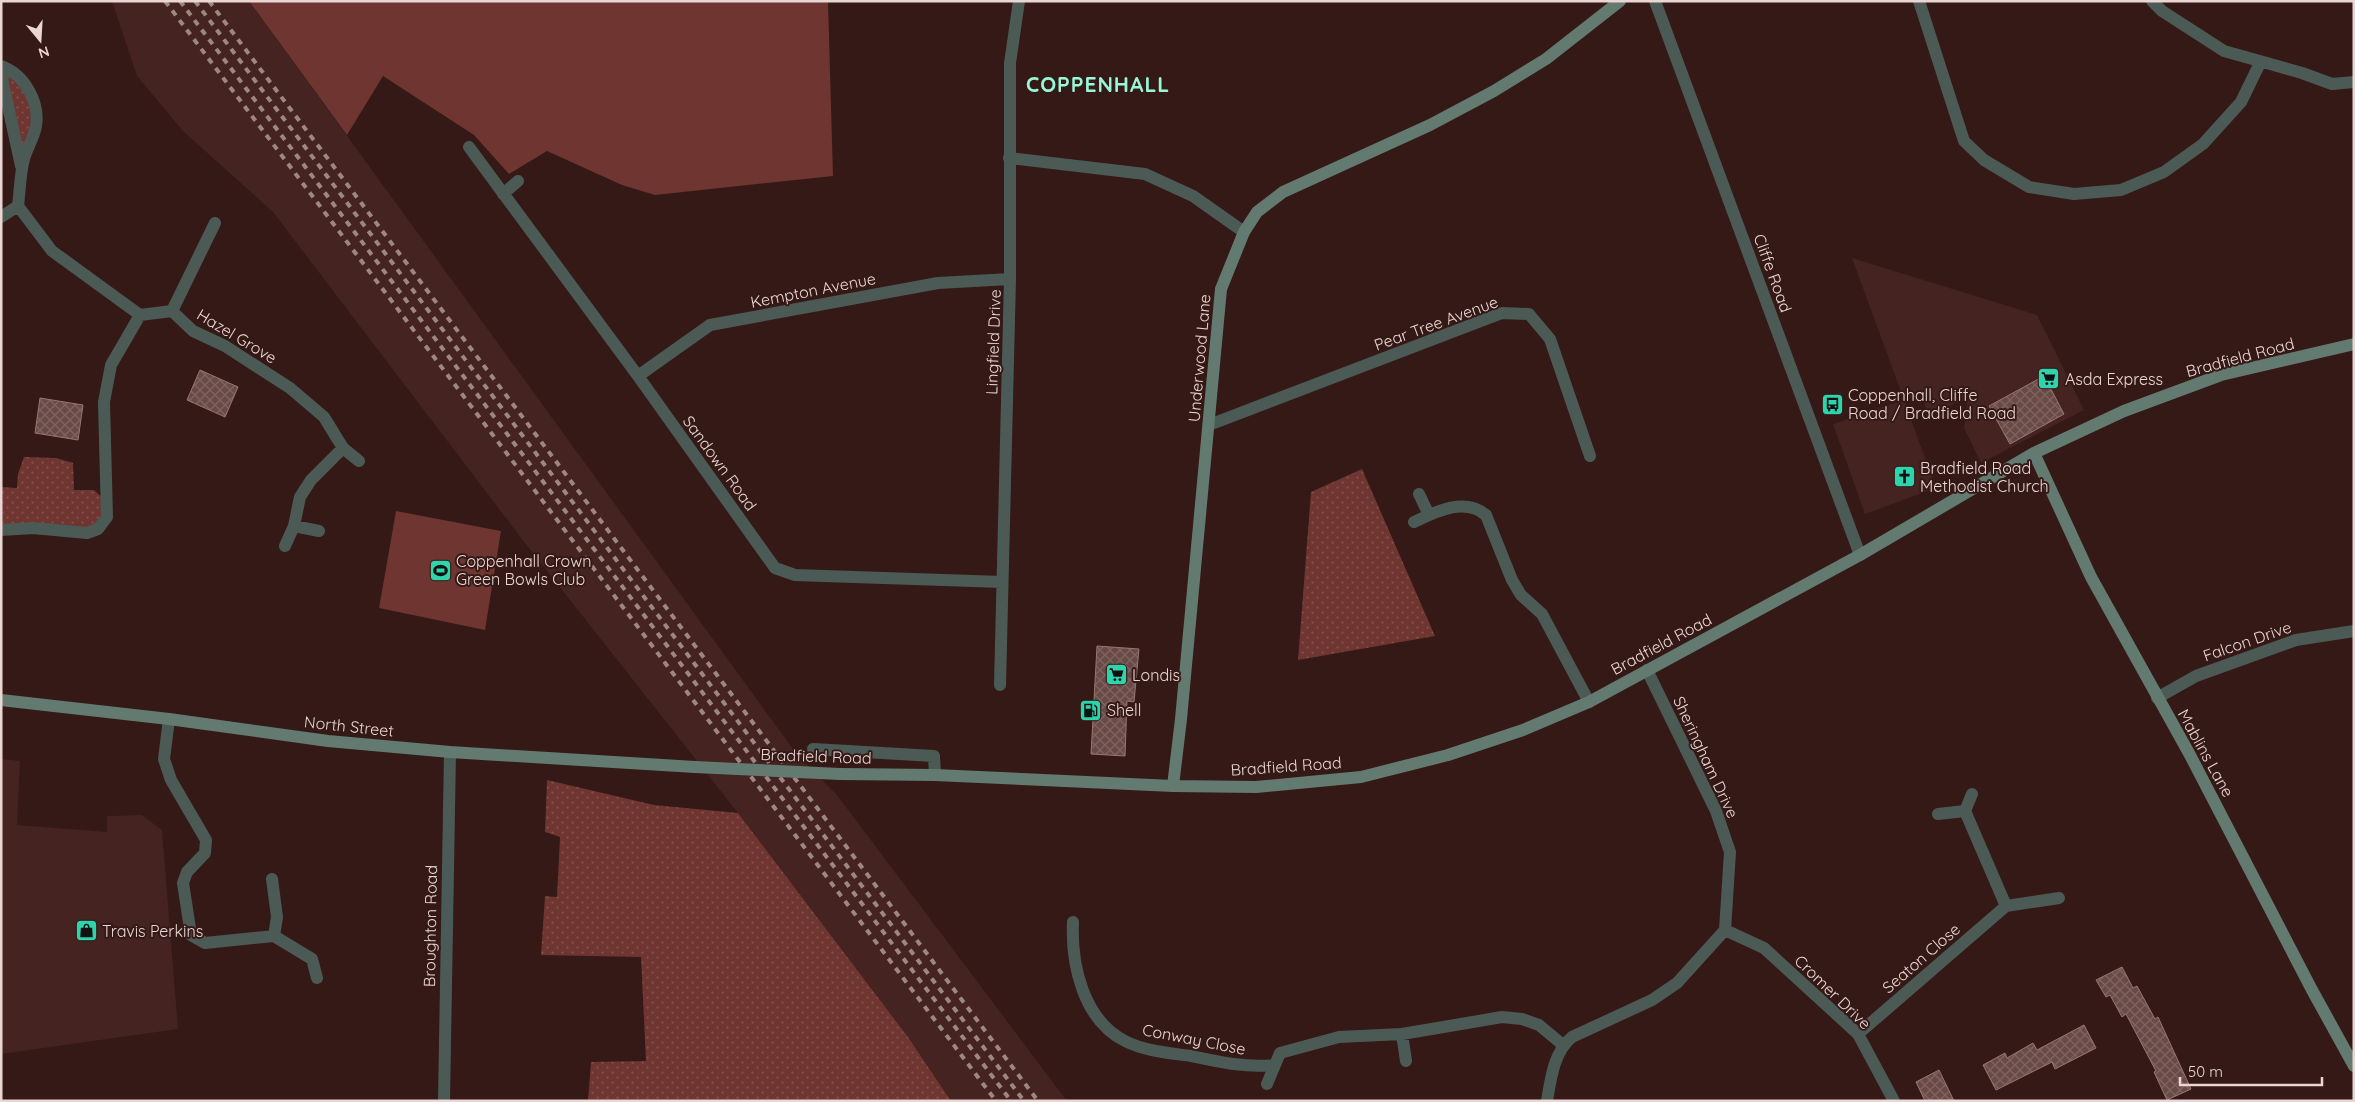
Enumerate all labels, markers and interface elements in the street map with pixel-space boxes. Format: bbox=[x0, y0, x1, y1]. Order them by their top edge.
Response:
north arrow bbox=[15, 15, 65, 65]
text: N bbox=[36, 42, 52, 63]
district label: COPPENHALL bbox=[1026, 71, 1170, 97]
street label: Cliffe Road bbox=[1750, 231, 1796, 315]
street label: Kempton Avenue bbox=[749, 268, 877, 312]
street label: Lingfield Drive bbox=[981, 289, 1005, 395]
street label: Pear Tree Avenue bbox=[1371, 291, 1501, 355]
street label: Underwood Lane bbox=[1183, 293, 1215, 423]
street label: Hazel Grove bbox=[193, 304, 281, 368]
street label: Bradfield Road bbox=[2184, 333, 2296, 381]
supermarket icon: Asda Express bbox=[2037, 367, 2061, 391]
place label: Asda Express bbox=[2065, 369, 2163, 389]
place label: Coppenhall, Cliffe Road / Bradfield Road bbox=[1848, 385, 2016, 423]
bus stop icon: Coppenhall, Cliffe Road / Bradfield Road bbox=[1820, 392, 1844, 416]
street label: Sandown Road bbox=[679, 412, 761, 514]
place label: Bradfield Road Methodist Church bbox=[1920, 458, 2049, 496]
church icon: Bradfield Road Methodist Church bbox=[1892, 465, 1916, 489]
place label: Coppenhall Crown Green Bowls Club bbox=[456, 551, 592, 589]
sports icon: Coppenhall Crown Green Bowls Club bbox=[428, 558, 452, 582]
street label: Bradfield Road bbox=[1607, 609, 1715, 679]
street label: Falcon Drive bbox=[2200, 617, 2294, 665]
supermarket icon: Londis bbox=[1104, 663, 1128, 687]
place label: Londis bbox=[1132, 665, 1180, 685]
street label: Sheringham Drive bbox=[1669, 693, 1743, 821]
fuel station icon: Shell bbox=[1079, 698, 1103, 722]
place label: Shell bbox=[1107, 700, 1141, 720]
street label: Mablins Lane bbox=[2174, 706, 2238, 800]
street label: North Street bbox=[303, 711, 395, 741]
street label: Bradfield Road bbox=[760, 744, 872, 768]
street label: Bradfield Road bbox=[1230, 752, 1342, 780]
street label: Broughton Road bbox=[419, 865, 441, 987]
shop icon: Travis Perkins bbox=[74, 919, 98, 943]
street label: Seaton Close bbox=[1878, 919, 1964, 997]
place label: Travis Perkins bbox=[102, 921, 203, 941]
street label: Cromer Drive bbox=[1791, 951, 1875, 1033]
street label: Conway Close bbox=[1141, 1019, 1247, 1059]
scale bar bbox=[2180, 1054, 2322, 1086]
text: 50 m bbox=[2188, 1062, 2223, 1081]

